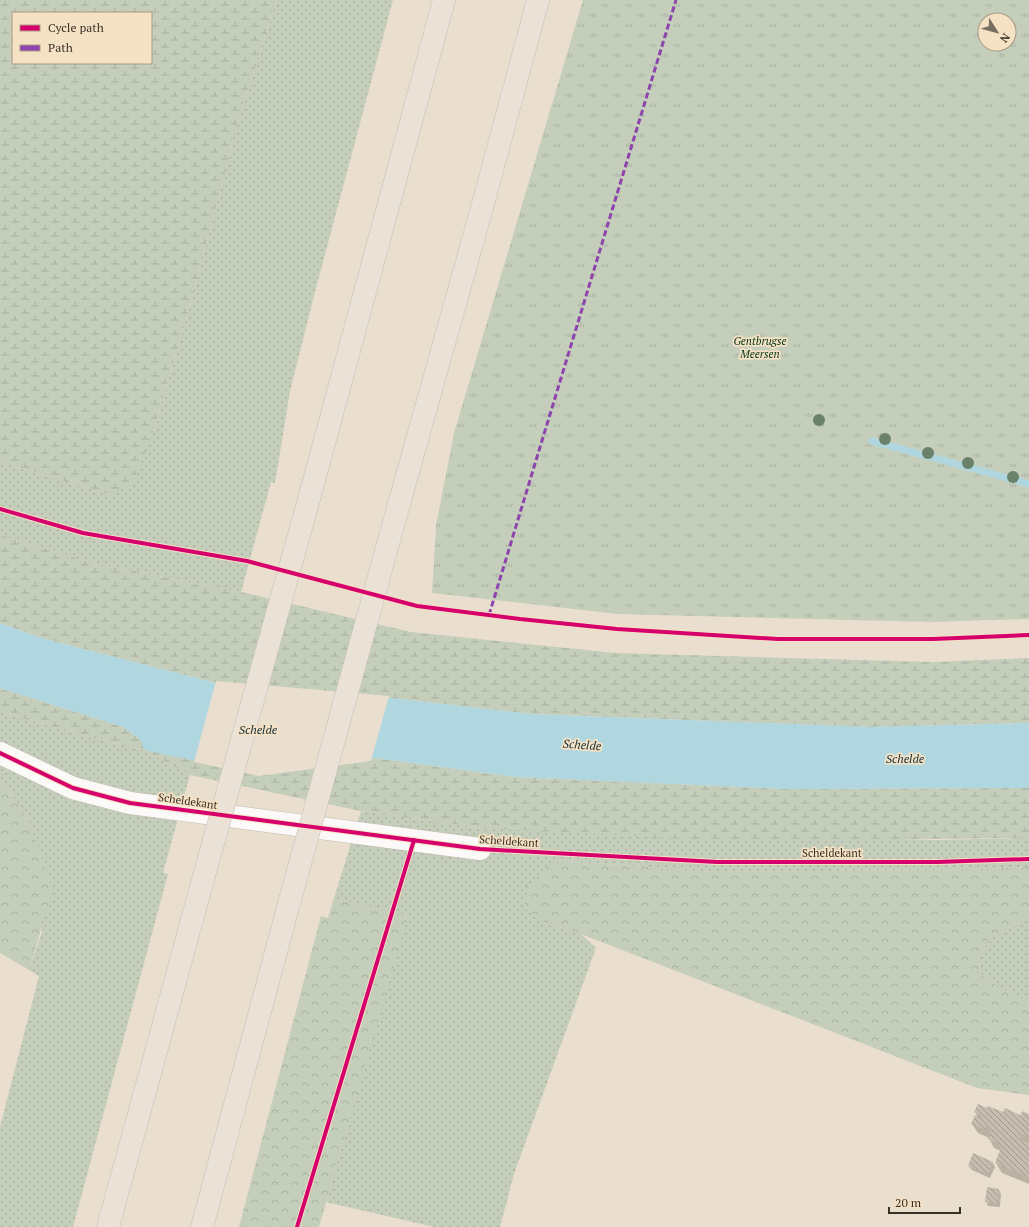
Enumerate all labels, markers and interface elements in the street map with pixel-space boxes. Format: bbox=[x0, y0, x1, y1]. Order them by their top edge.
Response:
legend bbox=[12, 12, 152, 64]
north arrow bbox=[977, 12, 1017, 52]
text: Cycle path bbox=[48, 20, 104, 35]
text: N bbox=[997, 30, 1013, 46]
text: Path bbox=[48, 40, 73, 55]
park label: Gentbrugse Meersen bbox=[733, 334, 787, 361]
water label: Schelde bbox=[239, 722, 278, 737]
water label: Schelde bbox=[562, 736, 602, 753]
water label: Schelde bbox=[886, 751, 925, 766]
street label: Scheldekant bbox=[157, 790, 219, 812]
street label: Scheldekant bbox=[479, 832, 539, 850]
street label: Scheldekant bbox=[802, 846, 862, 860]
scale bar bbox=[889, 1189, 960, 1215]
text: 20 m bbox=[895, 1195, 922, 1210]

